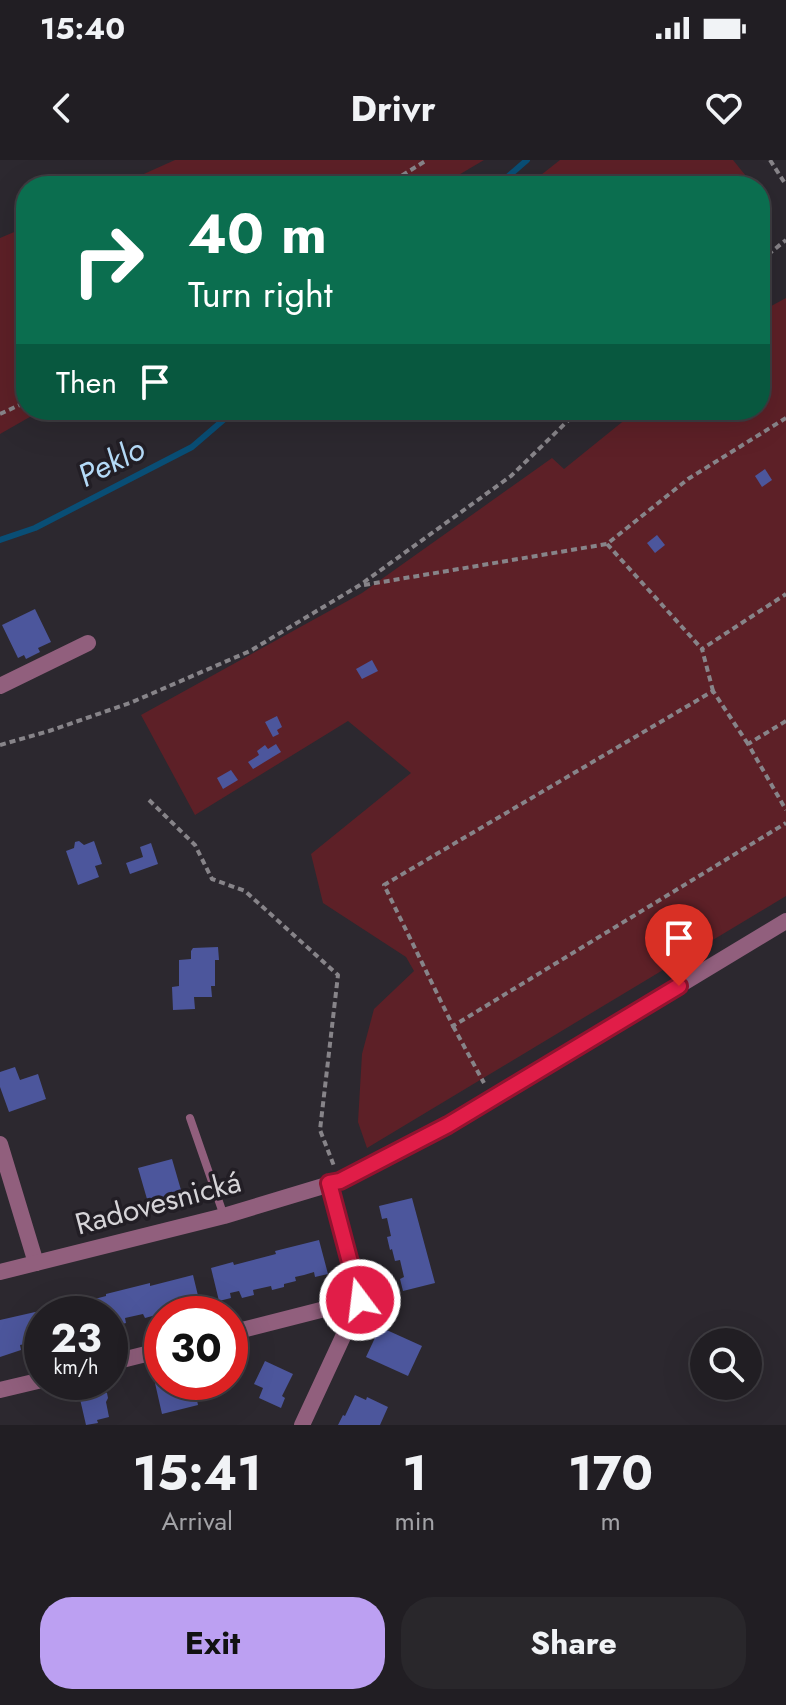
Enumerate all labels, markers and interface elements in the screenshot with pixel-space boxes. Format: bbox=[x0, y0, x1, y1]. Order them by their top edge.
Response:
text: 15:40 bbox=[40, 7, 125, 50]
text: Drivr bbox=[351, 82, 435, 134]
icon: back bbox=[40, 86, 84, 130]
icon: heart bbox=[702, 86, 746, 130]
text: 40 m bbox=[188, 193, 327, 274]
icon: right bbox=[56, 208, 160, 312]
text: Turn right bbox=[188, 268, 333, 320]
icon: arrive bbox=[133, 360, 177, 404]
text: Then bbox=[56, 361, 117, 404]
water label: Peklo bbox=[69, 426, 153, 498]
pin bbox=[645, 904, 713, 986]
icon: arrive bbox=[657, 916, 701, 960]
street label: Radovesnická bbox=[70, 1160, 246, 1245]
position arrow bbox=[318, 1258, 402, 1342]
speed limit sign: 30 bbox=[144, 1296, 248, 1400]
text: 23 bbox=[50, 1309, 102, 1367]
map controls bbox=[690, 1328, 762, 1400]
button: search bbox=[690, 1328, 762, 1400]
text: km/h bbox=[53, 1353, 99, 1382]
text: 15:41 bbox=[133, 1439, 262, 1508]
text: 1 bbox=[403, 1439, 427, 1508]
text: 170 bbox=[568, 1439, 653, 1508]
text: Arrival bbox=[161, 1502, 233, 1540]
text: min bbox=[394, 1502, 435, 1540]
text: m bbox=[600, 1502, 621, 1540]
button: Exit bbox=[40, 1597, 385, 1689]
button: Share bbox=[401, 1597, 746, 1689]

